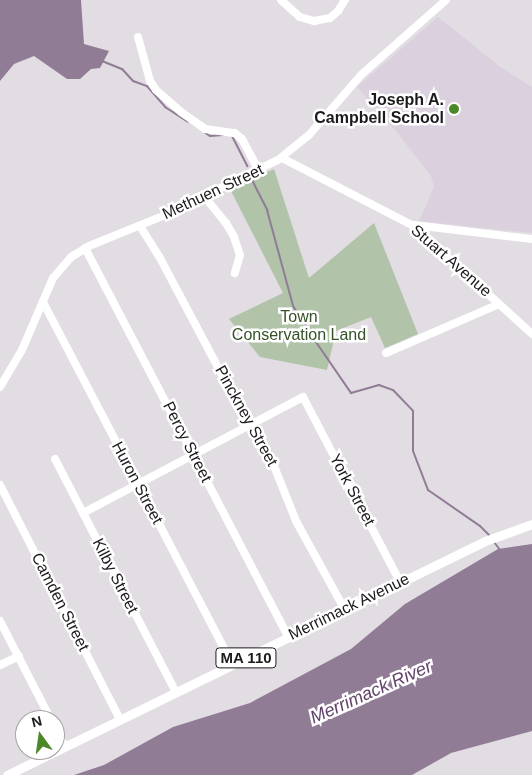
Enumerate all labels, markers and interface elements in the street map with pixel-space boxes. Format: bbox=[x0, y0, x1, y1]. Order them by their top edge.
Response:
place label: Joseph A. Campbell School bbox=[314, 90, 444, 128]
marker: Joseph A. Campbell School bbox=[448, 103, 460, 115]
street label: Methuen Street bbox=[159, 160, 267, 224]
street label: Stuart Avenue bbox=[407, 221, 495, 301]
park label: Town Conservation Land bbox=[232, 307, 366, 345]
street label: Pinckney Street bbox=[210, 362, 282, 470]
street label: Percy Street bbox=[158, 398, 216, 486]
street label: Huron Street bbox=[107, 438, 167, 528]
street label: York Street bbox=[325, 451, 379, 529]
street label: Kilby Street bbox=[88, 535, 142, 617]
street label: Camden Street bbox=[27, 550, 93, 654]
street label: Merrimack Avenue bbox=[285, 569, 413, 645]
road number: MA 110 bbox=[215, 646, 277, 670]
water label: Merrimack River bbox=[307, 655, 435, 729]
north arrow bbox=[15, 710, 65, 760]
text: N bbox=[30, 712, 43, 730]

